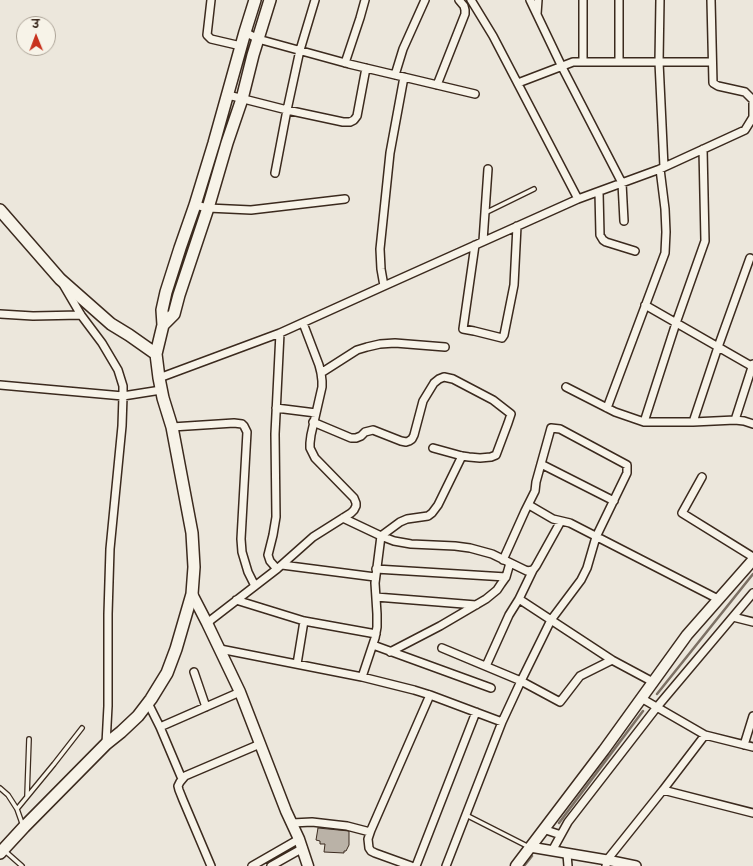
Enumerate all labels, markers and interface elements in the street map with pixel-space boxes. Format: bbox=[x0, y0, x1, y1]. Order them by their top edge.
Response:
north arrow bbox=[16, 16, 56, 56]
text: उ bbox=[32, 18, 40, 31]

